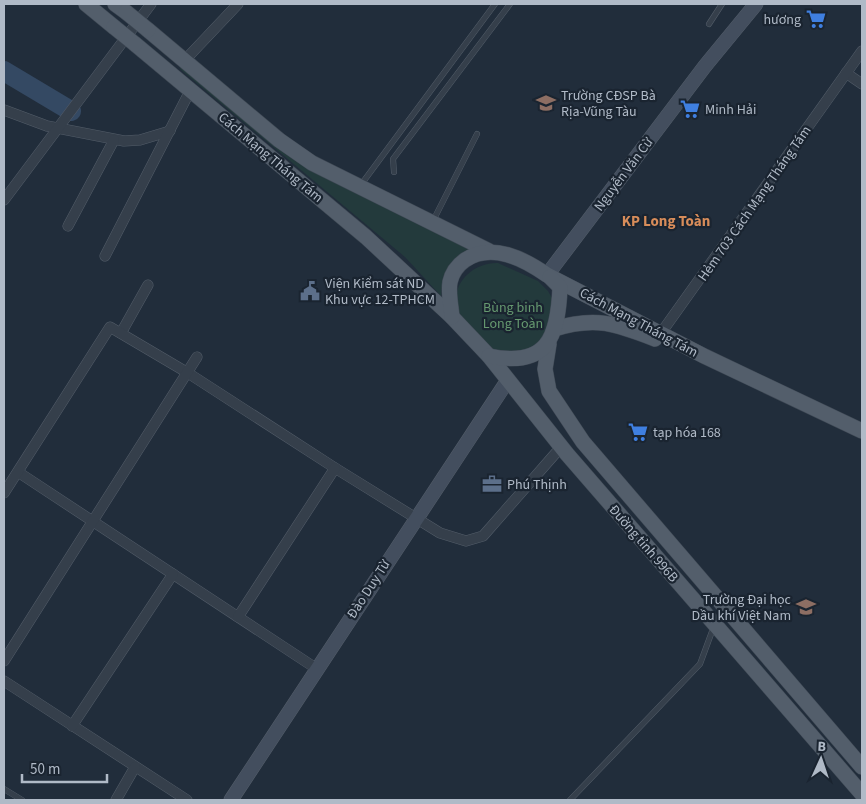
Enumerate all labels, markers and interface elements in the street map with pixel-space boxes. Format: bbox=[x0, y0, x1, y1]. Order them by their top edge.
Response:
supermarket icon: hương bbox=[805, 8, 827, 30]
place label: hương bbox=[763, 10, 801, 30]
place label: Trường CĐSP Bà Rịa-Vũng Tàu bbox=[561, 86, 656, 122]
school or university icon: Trường CĐSP Bà Rịa-Vũng Tàu bbox=[535, 92, 557, 114]
supermarket icon: Minh Hải bbox=[679, 98, 701, 120]
place label: Minh Hải bbox=[705, 100, 756, 120]
street label: Cách Mạng Tháng Tám bbox=[214, 108, 327, 208]
street label: Hẻm 703 Cách Mạng Tháng Tám bbox=[693, 122, 816, 285]
street label: Nguyễn Văn Cừ bbox=[589, 133, 658, 216]
district label: KP Long Toàn bbox=[622, 211, 710, 232]
place label: Viện Kiểm sát ND Khu vực 12-TPHCM bbox=[325, 274, 435, 310]
public building icon: Viện Kiểm sát ND Khu vực 12-TPHCM bbox=[299, 280, 321, 302]
street label: Cách Mạng Tháng Tám bbox=[576, 283, 701, 363]
park label: Bùng binh Long Toàn bbox=[483, 298, 543, 334]
supermarket icon: tạp hóa 168 bbox=[627, 421, 649, 443]
place label: tạp hóa 168 bbox=[653, 423, 721, 443]
office icon: Phú Thịnh bbox=[481, 473, 503, 495]
place label: Phú Thịnh bbox=[507, 475, 567, 495]
street label: Đường tỉnh 996B bbox=[604, 501, 683, 587]
street label: Đào Duy Từ bbox=[342, 556, 396, 623]
place label: Trường Đại học Dầu khí Việt Nam bbox=[691, 590, 792, 626]
school or university icon: Trường Đại học Dầu khí Việt Nam bbox=[795, 596, 817, 618]
north arrow bbox=[796, 734, 846, 784]
text: B bbox=[817, 737, 827, 757]
scale bar bbox=[22, 752, 108, 784]
text: 50 m bbox=[30, 759, 60, 780]

